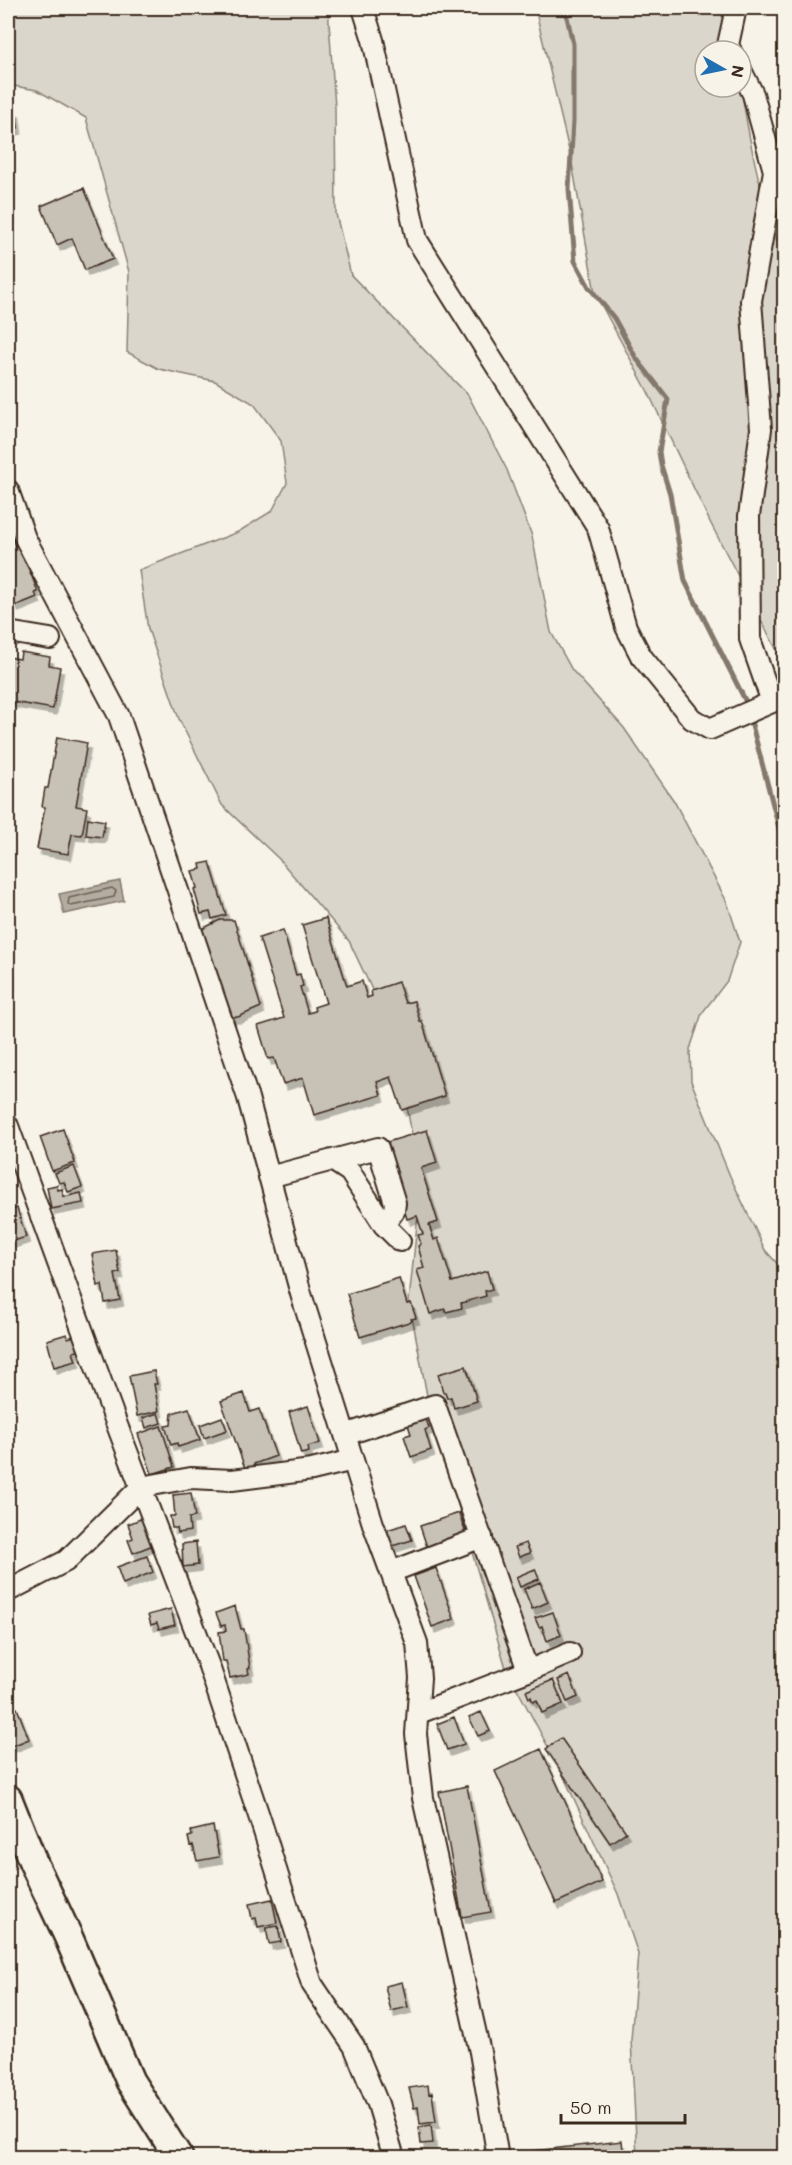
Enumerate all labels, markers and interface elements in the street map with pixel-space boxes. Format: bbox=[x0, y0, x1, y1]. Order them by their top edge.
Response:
north arrow bbox=[693, 39, 753, 99]
text: N bbox=[727, 64, 750, 79]
scale bar bbox=[561, 2087, 686, 2125]
text: 50 m bbox=[570, 2095, 612, 2119]

